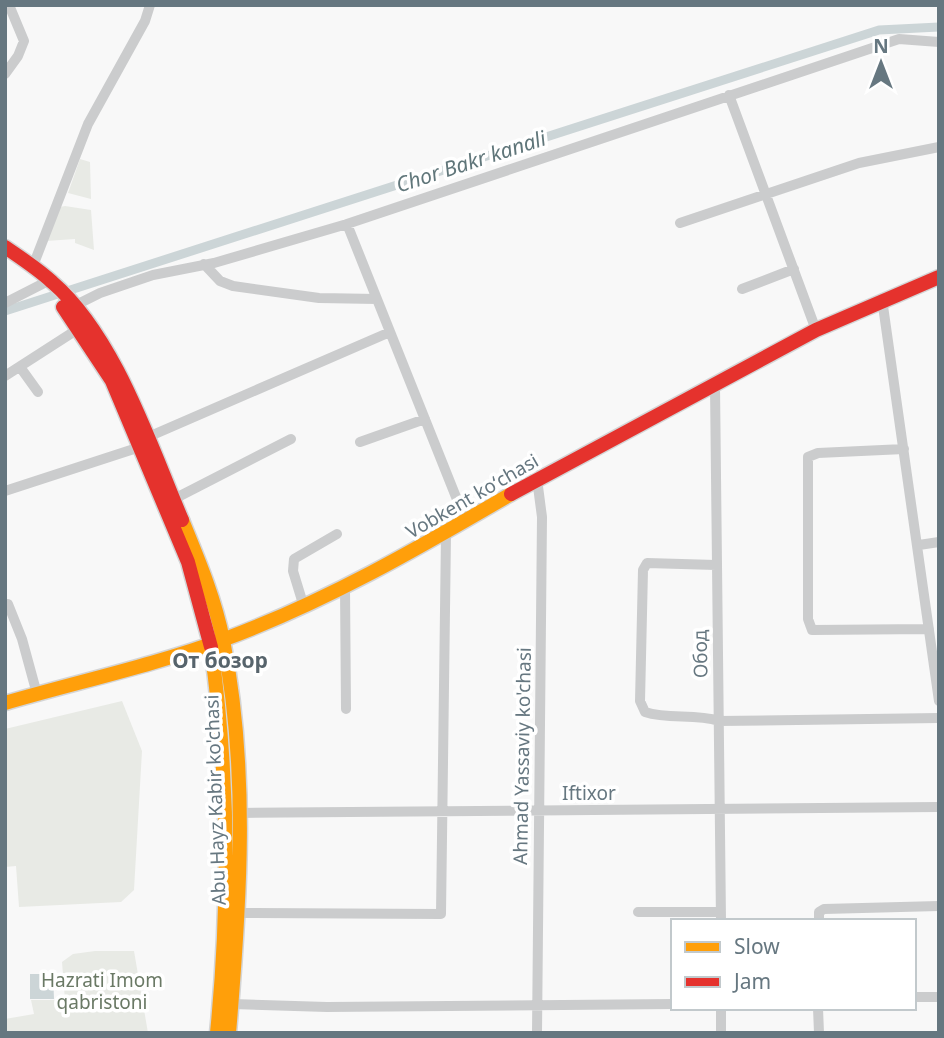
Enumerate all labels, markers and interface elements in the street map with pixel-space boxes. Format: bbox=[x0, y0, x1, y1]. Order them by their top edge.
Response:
north arrow bbox=[846, 28, 916, 98]
text: N bbox=[873, 33, 889, 59]
water label: Chor Bakr kanali bbox=[392, 123, 550, 198]
street label: Vobkent koʻchasi bbox=[401, 447, 543, 545]
street label: Обод bbox=[687, 629, 713, 678]
district label: От бозор bbox=[172, 646, 268, 674]
street label: Ahmad Yassaviy ko'chasi bbox=[507, 647, 537, 865]
street label: Abu Hayz Kabir ko'chasi bbox=[198, 694, 232, 906]
street label: Iftixor bbox=[562, 780, 616, 806]
legend bbox=[671, 919, 916, 1010]
text: Slow bbox=[734, 932, 780, 960]
park label: Hazrati Imom qabristoni bbox=[41, 967, 163, 1015]
text: Jam bbox=[732, 967, 771, 995]

